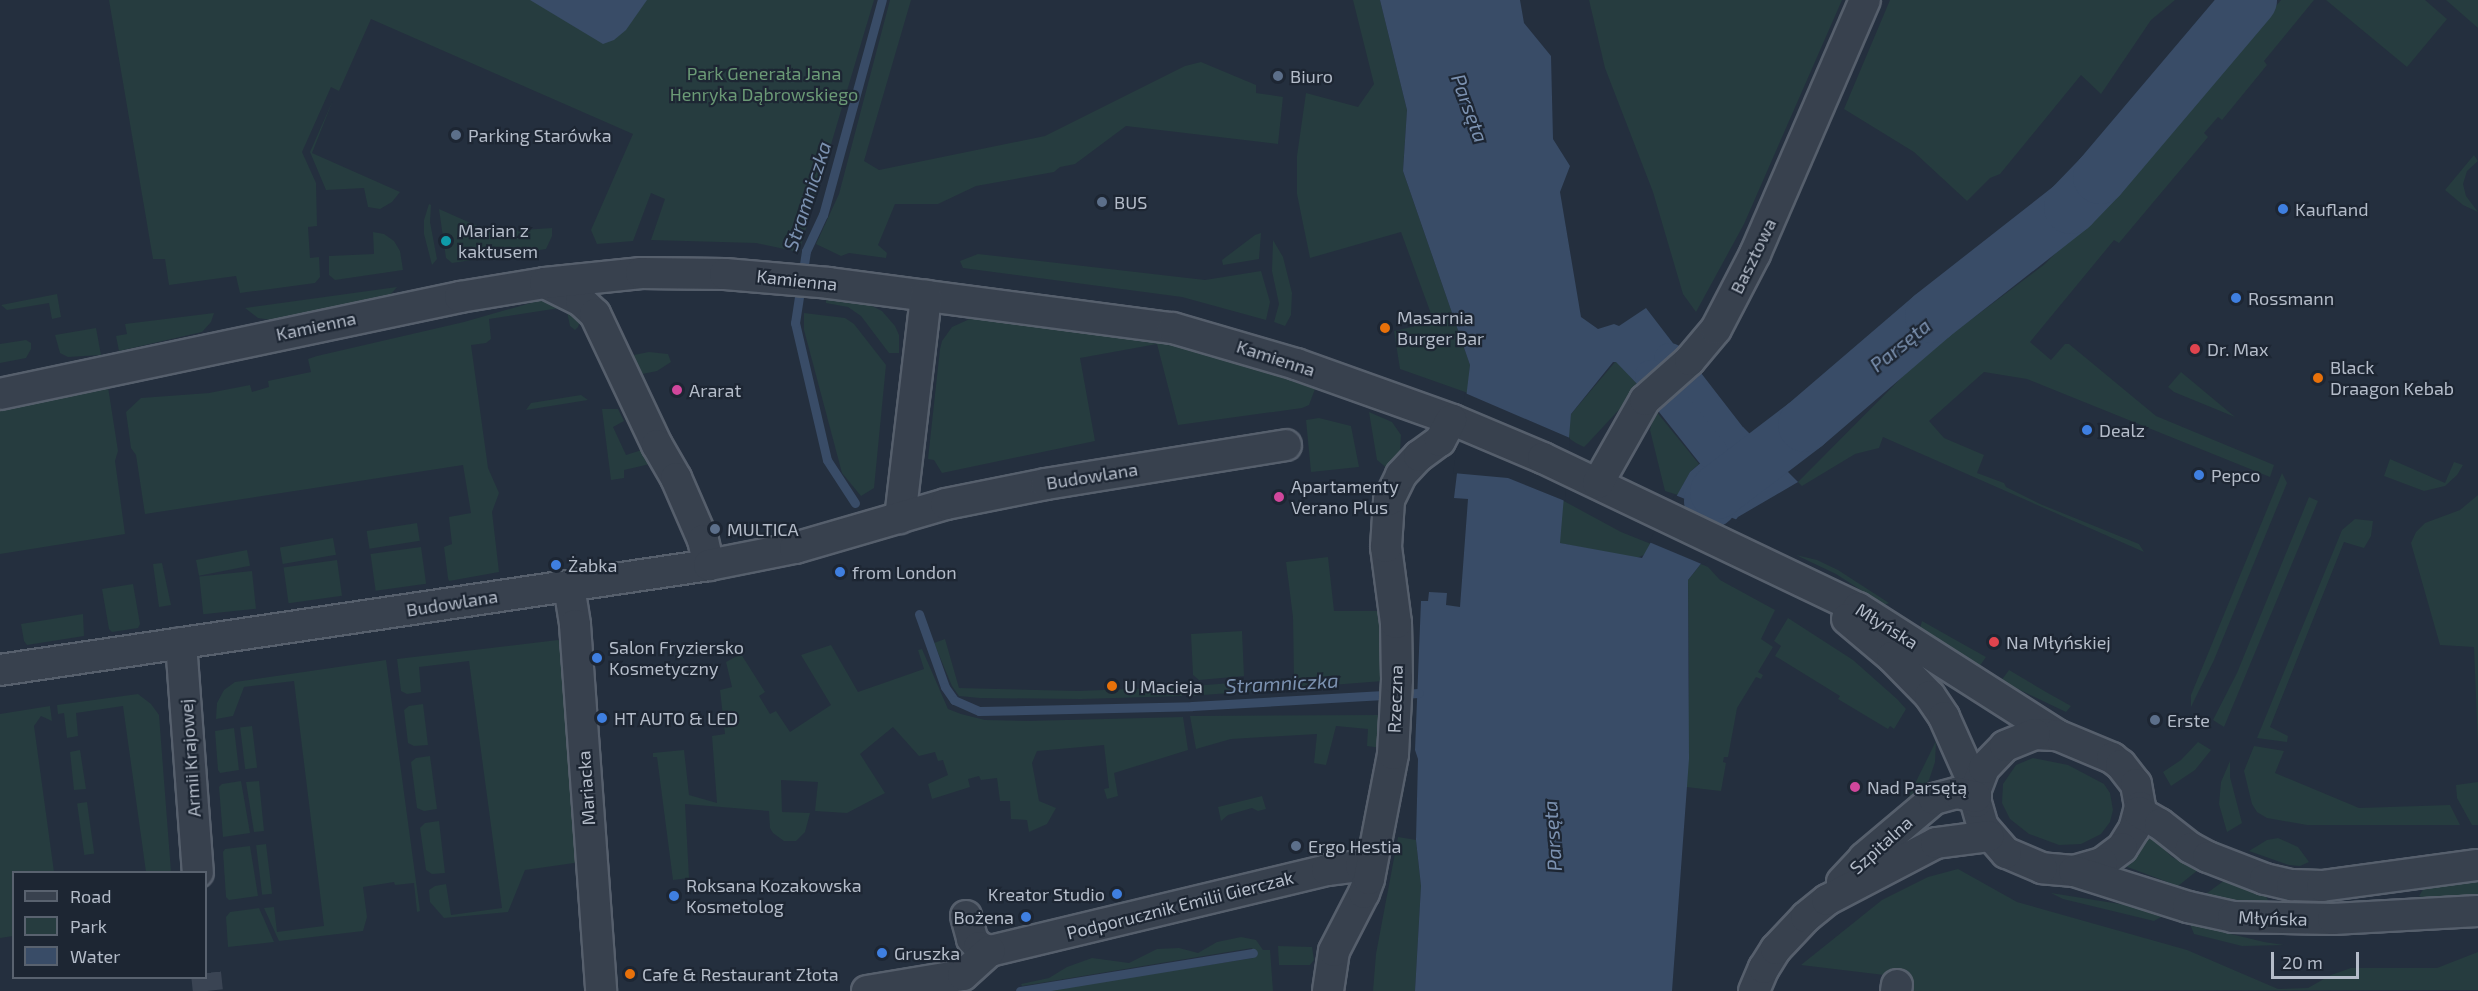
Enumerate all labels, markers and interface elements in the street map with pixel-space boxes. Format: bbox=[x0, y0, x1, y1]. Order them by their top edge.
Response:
park label: Park Generała Jana Henryka Dąbrowskiego bbox=[670, 63, 858, 106]
place label: Biuro bbox=[1290, 65, 1333, 87]
marker: Biuro bbox=[1271, 69, 1285, 83]
water label: Parsęta bbox=[1447, 71, 1493, 145]
place label: Parking Starówka bbox=[468, 124, 612, 146]
marker: Parking Starówka bbox=[449, 128, 463, 142]
water label: Stramniczka bbox=[778, 138, 836, 254]
place label: BUS bbox=[1114, 191, 1147, 213]
marker: BUS bbox=[1095, 195, 1109, 209]
place label: Kaufland bbox=[2295, 198, 2368, 220]
marker: Kaufland bbox=[2276, 202, 2290, 216]
street label: Basztowa bbox=[1726, 215, 1780, 297]
place label: Marian z kaktusem bbox=[458, 220, 538, 262]
marker: Marian z kaktusem bbox=[439, 234, 453, 248]
street label: Kamienna bbox=[755, 265, 839, 295]
place label: Rossmann bbox=[2248, 287, 2334, 309]
marker: Rossmann bbox=[2229, 291, 2243, 305]
street label: Kamienna bbox=[274, 307, 358, 345]
place label: Masarnia Burger Bar bbox=[1397, 307, 1485, 350]
water label: Parsęta bbox=[1865, 313, 1935, 377]
marker: Masarnia Burger Bar bbox=[1378, 321, 1392, 335]
street label: Kamienna bbox=[1234, 335, 1318, 381]
place label: Dr. Max bbox=[2207, 338, 2269, 360]
marker: Dr. Max bbox=[2188, 342, 2202, 356]
place label: Black Draagon Kebab bbox=[2330, 357, 2454, 400]
marker: Black Draagon Kebab bbox=[2311, 371, 2325, 385]
place label: Ararat bbox=[689, 379, 741, 401]
marker: Ararat bbox=[670, 383, 684, 397]
place label: Dealz bbox=[2099, 419, 2145, 441]
marker: Dealz bbox=[2080, 423, 2094, 437]
street label: Budowlana bbox=[1045, 458, 1139, 494]
place label: Pepco bbox=[2211, 464, 2260, 486]
marker: Pepco bbox=[2192, 468, 2206, 482]
place label: Apartamenty Verano Plus bbox=[1291, 476, 1399, 518]
marker: Apartamenty Verano Plus bbox=[1272, 490, 1286, 504]
place label: MULTICA bbox=[727, 518, 799, 540]
marker: MULTICA bbox=[708, 522, 722, 536]
place label: Żabka bbox=[568, 554, 617, 576]
marker: Żabka bbox=[549, 558, 563, 572]
place label: from London bbox=[852, 561, 957, 583]
marker: from London bbox=[833, 565, 847, 579]
street label: Budowlana bbox=[405, 585, 499, 621]
street label: Młyńska bbox=[1852, 598, 1922, 654]
place label: Na Młyńskiej bbox=[2006, 631, 2111, 653]
marker: Na Młyńskiej bbox=[1987, 635, 2001, 649]
place label: Salon Fryziersko Kosmetyczny bbox=[609, 637, 744, 680]
marker: Salon Fryziersko Kosmetyczny bbox=[590, 651, 604, 665]
street label: Rzeczna bbox=[1383, 665, 1407, 733]
water label: Stramniczka bbox=[1225, 668, 1339, 698]
place label: U Macieja bbox=[1124, 675, 1203, 697]
marker: U Macieja bbox=[1105, 679, 1119, 693]
street label: Armii Krajowej bbox=[175, 698, 205, 818]
place label: HT AUTO & LED bbox=[614, 707, 739, 729]
place label: Erste bbox=[2167, 709, 2210, 731]
marker: HT AUTO & LED bbox=[595, 711, 609, 725]
marker: Erste bbox=[2148, 713, 2162, 727]
street label: Mariacka bbox=[573, 750, 599, 826]
place label: Nad Parsętą bbox=[1867, 776, 1967, 798]
marker: Nad Parsętą bbox=[1848, 780, 1862, 794]
water label: Parsęta bbox=[1538, 800, 1566, 872]
street label: Szpitalna bbox=[1845, 811, 1917, 879]
place label: Ergo Hestia bbox=[1308, 835, 1401, 857]
marker: Ergo Hestia bbox=[1289, 839, 1303, 853]
street label: Podporucznik Emilii Gierczak bbox=[1064, 866, 1296, 944]
legend bbox=[12, 871, 207, 979]
place label: Roksana Kozakowska Kosmetolog bbox=[686, 875, 862, 918]
place label: Kreator Studio bbox=[987, 883, 1105, 905]
text: Road bbox=[70, 885, 111, 907]
marker: Kreator Studio bbox=[1110, 887, 1124, 901]
marker: Roksana Kozakowska Kosmetolog bbox=[667, 889, 681, 903]
place label: Bożena bbox=[953, 906, 1014, 928]
street label: Młyńska bbox=[2238, 906, 2308, 930]
marker: Bożena bbox=[1019, 910, 1033, 924]
text: Park bbox=[70, 915, 107, 937]
scale bar bbox=[2274, 940, 2362, 978]
place label: Gruszka bbox=[894, 942, 960, 964]
text: Water bbox=[70, 945, 120, 967]
marker: Gruszka bbox=[875, 946, 889, 960]
text: 20 m bbox=[2282, 951, 2323, 973]
place label: Cafe & Restaurant Złota bbox=[642, 963, 839, 985]
marker: Cafe & Restaurant Złota bbox=[623, 967, 637, 981]

